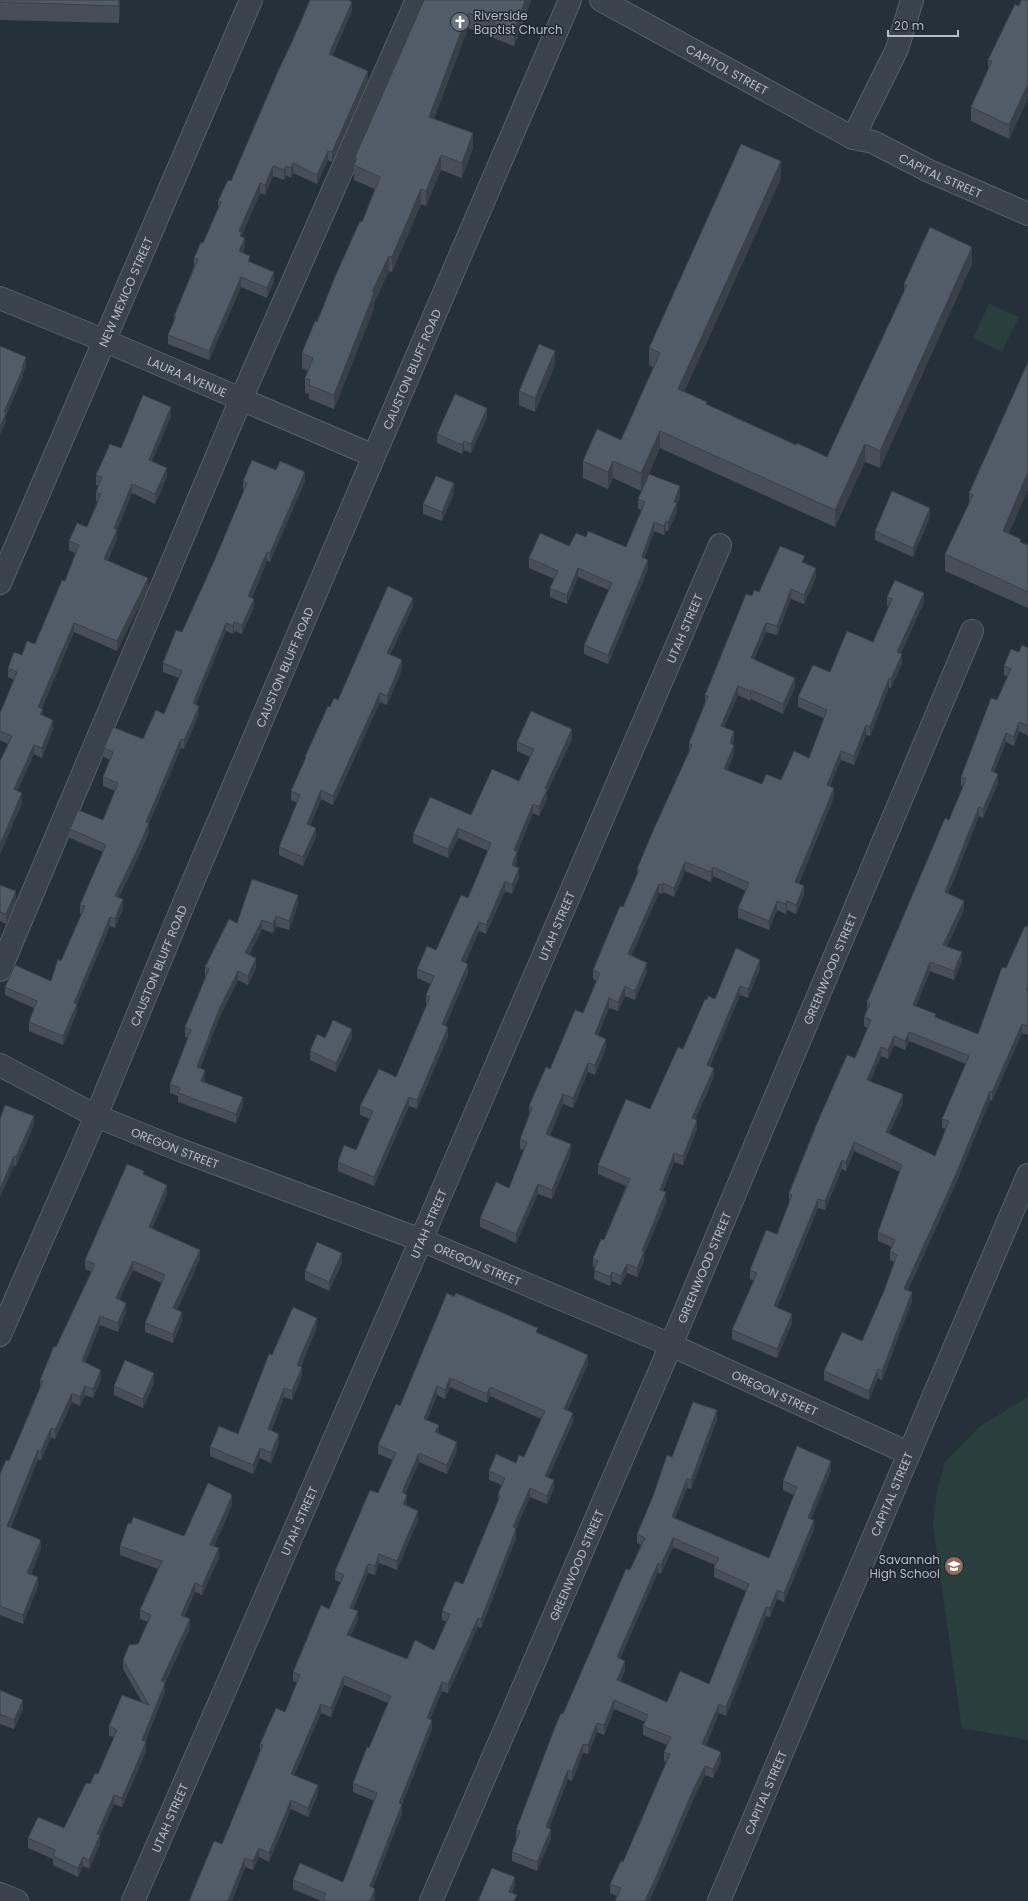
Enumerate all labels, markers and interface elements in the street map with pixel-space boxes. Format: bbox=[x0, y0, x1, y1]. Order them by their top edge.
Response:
place label: Riverside Baptist Church bbox=[474, 7, 563, 38]
church icon: Riverside Baptist Church bbox=[449, 11, 471, 33]
scale bar bbox=[888, 12, 958, 38]
text: 20 m bbox=[894, 17, 924, 34]
street label: CAPITOL STREET bbox=[683, 40, 772, 99]
street label: CAPITAL STREET bbox=[896, 148, 985, 202]
street label: NEW MEXICO STREET bbox=[94, 234, 157, 349]
street label: CAUSTON BLUFF ROAD bbox=[378, 306, 445, 432]
street label: LAURA AVENUE bbox=[145, 352, 230, 401]
street label: UTAH STREET bbox=[662, 590, 707, 666]
street label: CAUSTON BLUFF ROAD bbox=[251, 604, 317, 730]
street label: UTAH STREET bbox=[534, 888, 579, 963]
street label: CAUSTON BLUFF ROAD bbox=[126, 902, 191, 1029]
street label: GREENWOOD STREET bbox=[799, 910, 861, 1027]
street label: OREGON STREET bbox=[129, 1123, 222, 1173]
street label: UTAH STREET bbox=[406, 1186, 451, 1261]
street label: GREENWOOD STREET bbox=[673, 1208, 735, 1326]
street label: OREGON STREET bbox=[431, 1238, 524, 1290]
street label: OREGON STREET bbox=[729, 1365, 821, 1420]
street label: CAPITAL STREET bbox=[866, 1449, 917, 1539]
street label: UTAH STREET bbox=[276, 1483, 322, 1558]
street label: GREENWOOD STREET bbox=[545, 1506, 608, 1623]
place label: Savannah High School bbox=[869, 1551, 940, 1582]
school or university icon: Savannah High School bbox=[943, 1555, 965, 1577]
street label: CAPITAL STREET bbox=[740, 1747, 791, 1837]
street label: UTAH STREET bbox=[147, 1780, 192, 1855]

